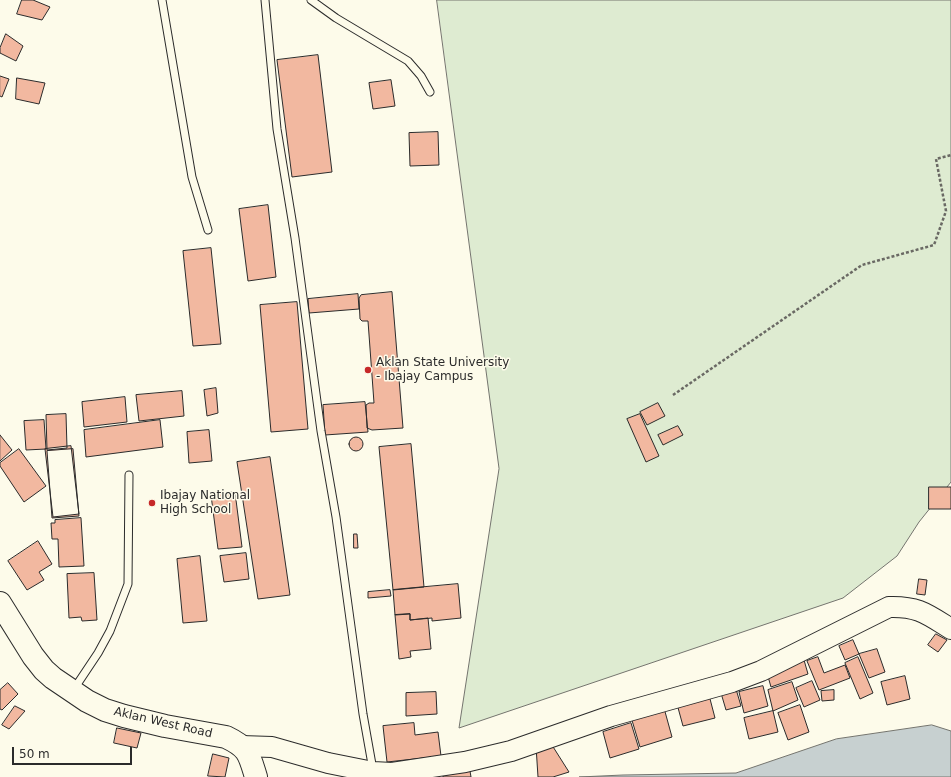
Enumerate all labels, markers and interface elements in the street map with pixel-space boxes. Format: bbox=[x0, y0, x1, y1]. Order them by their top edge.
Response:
place label: Aklan State University - Ibajay Campus bbox=[376, 356, 509, 384]
marker: Aklan State University - Ibajay Campus bbox=[363, 365, 373, 375]
place label: Ibajay National High School bbox=[160, 489, 250, 517]
marker: Ibajay National High School bbox=[147, 498, 157, 508]
street label: Aklan West Road bbox=[112, 705, 214, 741]
scale bar bbox=[14, 739, 134, 765]
text: 50 m bbox=[19, 747, 50, 761]

